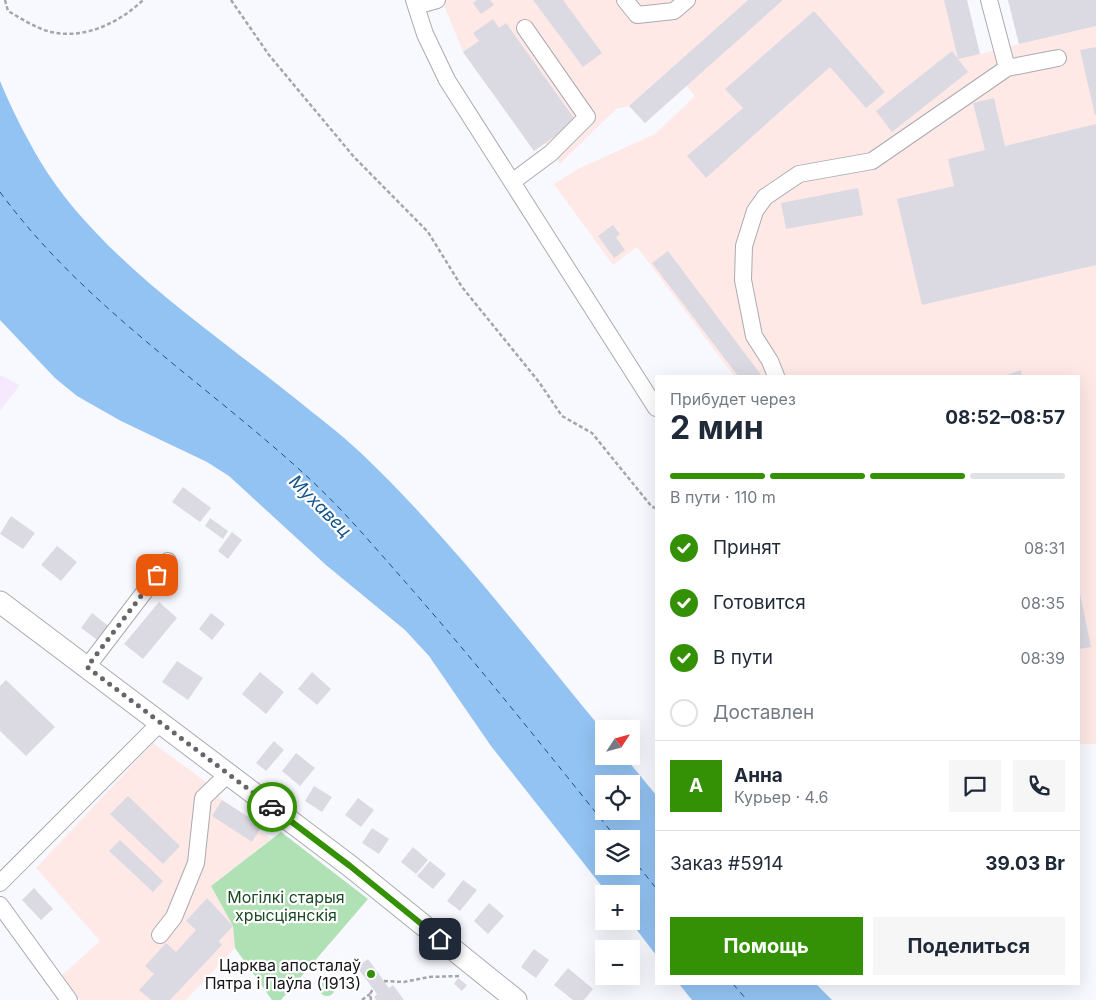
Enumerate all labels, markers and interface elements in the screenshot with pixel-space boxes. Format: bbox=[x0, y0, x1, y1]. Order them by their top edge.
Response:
text: Прибудет через bbox=[670, 389, 796, 409]
text: 08:52–08:57 bbox=[945, 406, 1065, 429]
text: 2 мин bbox=[670, 408, 764, 447]
water label: Мухавец bbox=[285, 470, 356, 541]
text: В пути · 110 m bbox=[670, 487, 776, 507]
icon: check bbox=[670, 534, 698, 562]
text: Принят bbox=[713, 536, 781, 559]
text: 08:31 bbox=[1024, 538, 1065, 558]
pin bbox=[136, 554, 178, 596]
icon: bag bbox=[143, 561, 171, 589]
icon: check bbox=[670, 589, 698, 617]
text: Готовится bbox=[713, 591, 806, 614]
text: 08:35 bbox=[1021, 593, 1065, 613]
icon: check bbox=[670, 644, 698, 672]
text: В пути bbox=[713, 646, 773, 669]
text: 08:39 bbox=[1021, 648, 1065, 668]
text: Доставлен bbox=[713, 701, 814, 724]
north arrow bbox=[595, 720, 640, 765]
map controls bbox=[595, 720, 640, 985]
button: chat bbox=[949, 760, 1001, 812]
button: phone bbox=[1013, 760, 1065, 812]
text: Анна bbox=[734, 764, 783, 787]
text: А bbox=[689, 774, 703, 797]
button: locate bbox=[595, 775, 640, 820]
courier bbox=[247, 782, 297, 832]
text: Курьер · 4.6 bbox=[734, 787, 829, 807]
icon: car bbox=[258, 793, 286, 821]
button: layers bbox=[595, 830, 640, 875]
text: Заказ #5914 bbox=[670, 852, 783, 875]
text: 39.03 Br bbox=[985, 852, 1065, 875]
button: + bbox=[595, 885, 640, 930]
park label: Могілкі старыя хрысціянскія bbox=[227, 887, 345, 925]
button: Помощь bbox=[670, 917, 863, 975]
button: Поделиться bbox=[873, 917, 1065, 975]
pin bbox=[419, 918, 461, 960]
icon: home bbox=[426, 925, 454, 953]
button: − bbox=[595, 940, 640, 985]
place label: Царква апосталаў Пятра і Паўла (1913) bbox=[205, 955, 361, 993]
marker: Царква апосталаў Пятра і Паўла (1913) bbox=[365, 968, 377, 980]

